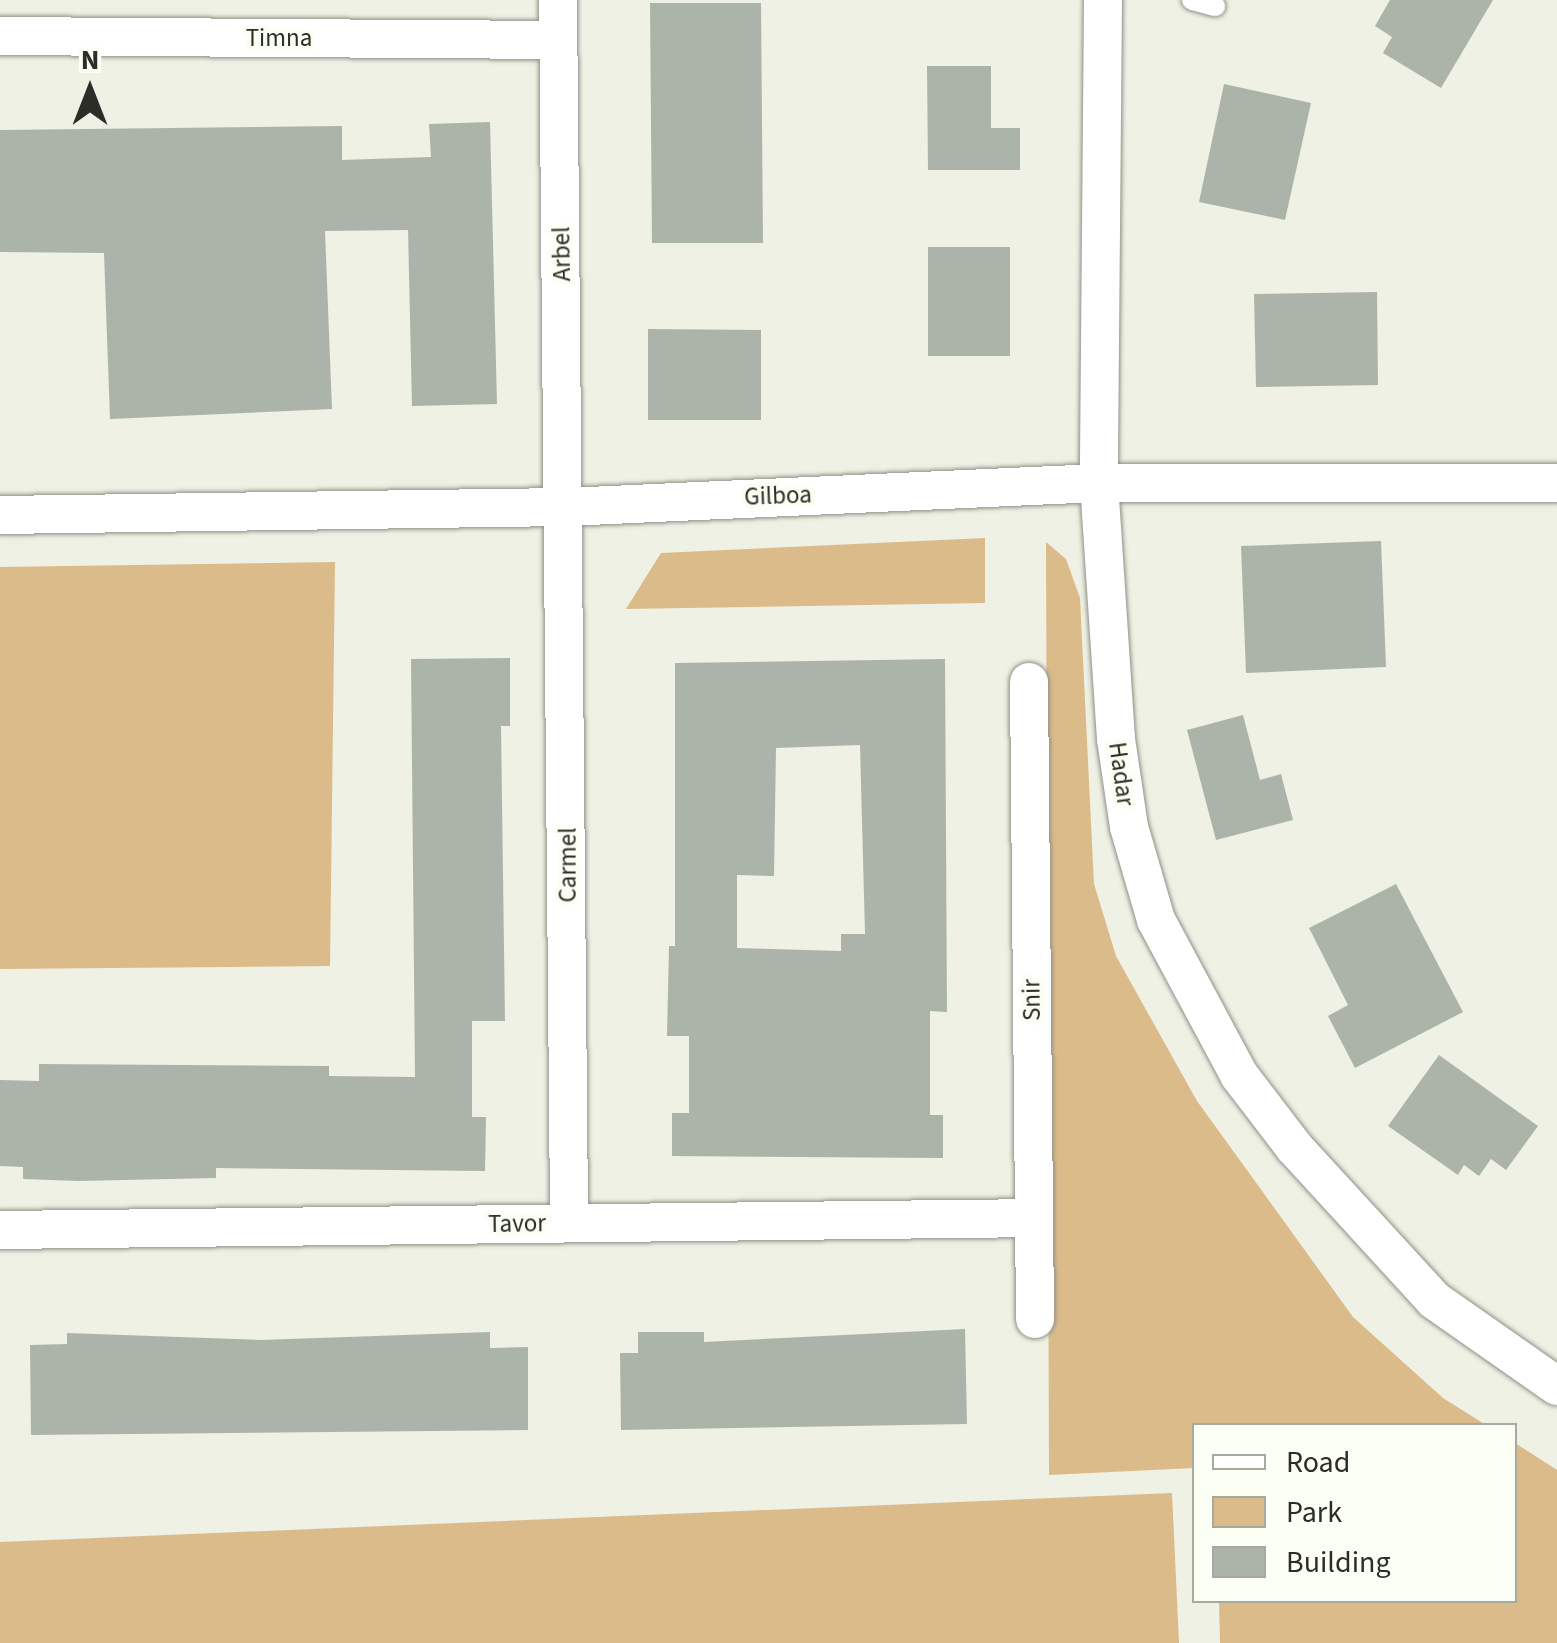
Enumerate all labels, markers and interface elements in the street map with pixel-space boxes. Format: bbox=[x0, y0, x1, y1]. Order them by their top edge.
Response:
street label: Timna bbox=[246, 23, 312, 53]
north arrow bbox=[40, 40, 140, 140]
text: N bbox=[81, 40, 99, 80]
street label: Arbel bbox=[547, 226, 577, 282]
street label: Gilboa bbox=[744, 480, 812, 512]
street label: Hadar bbox=[1102, 740, 1140, 808]
street label: Carmel bbox=[553, 827, 583, 903]
street label: Snir bbox=[1017, 979, 1047, 1021]
street label: Tavor bbox=[488, 1208, 546, 1240]
legend bbox=[1192, 1423, 1517, 1603]
text: Road bbox=[1286, 1441, 1350, 1484]
text: Park bbox=[1286, 1491, 1342, 1534]
text: Building bbox=[1286, 1541, 1391, 1584]

